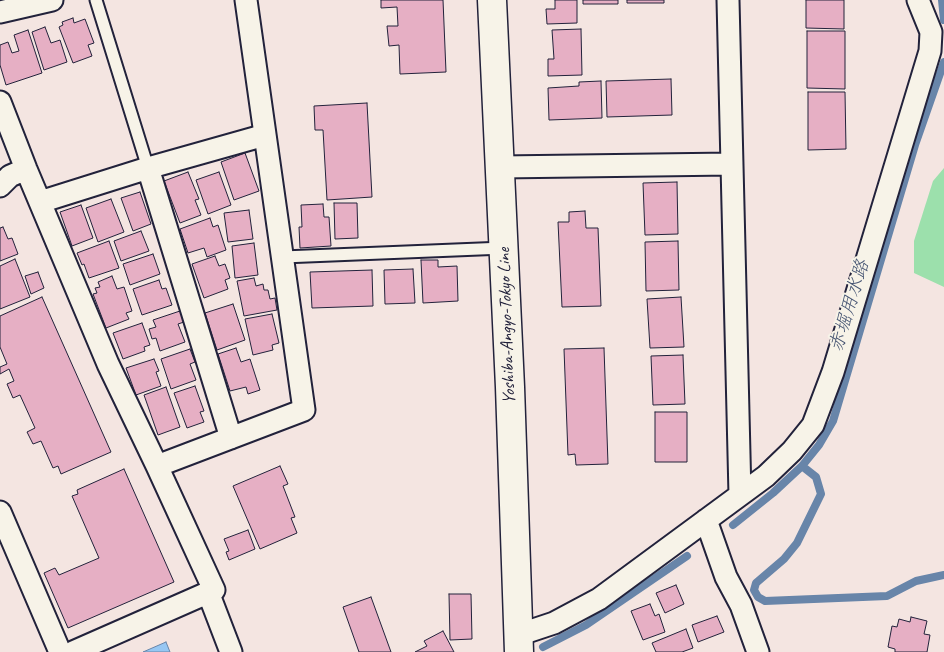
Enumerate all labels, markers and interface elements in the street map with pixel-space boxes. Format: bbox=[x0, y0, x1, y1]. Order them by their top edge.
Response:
street label: Yoshiba-Angyo-Tokyo Line bbox=[493, 247, 521, 405]
water label: 赤堀用水路 bbox=[825, 257, 875, 355]

